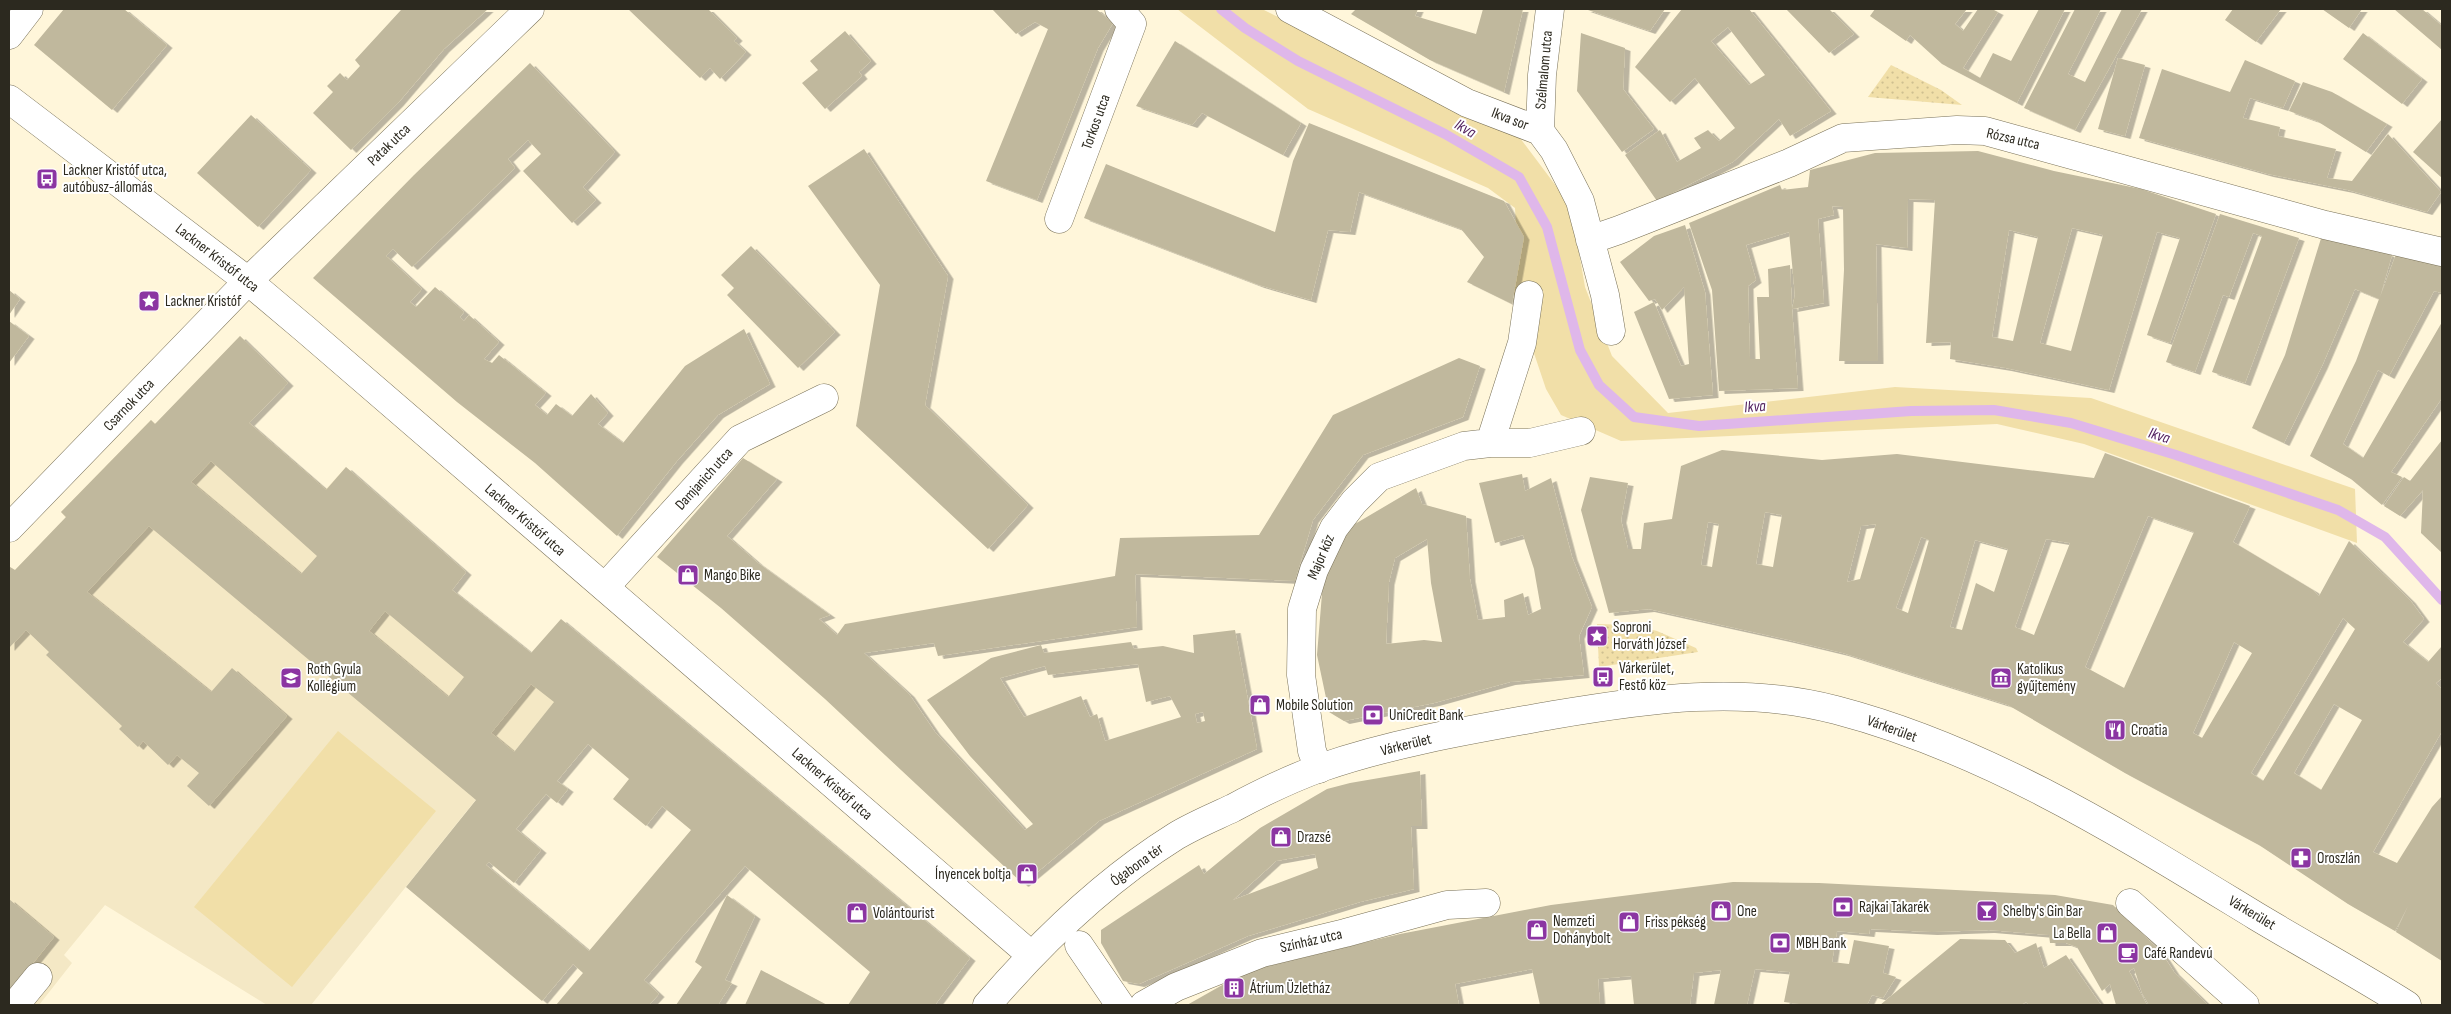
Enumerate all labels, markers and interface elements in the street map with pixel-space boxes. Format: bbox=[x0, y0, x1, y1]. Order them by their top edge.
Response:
street label: Szélmalom utca bbox=[1531, 30, 1557, 110]
street label: Torkos utca bbox=[1077, 92, 1115, 152]
street label: Ikva sor bbox=[1489, 103, 1532, 135]
water label: Ikva bbox=[1451, 115, 1480, 143]
street label: Patak utca bbox=[363, 120, 415, 170]
street label: Rózsa utca bbox=[1985, 124, 2042, 154]
place label: Lackner Kristóf utca, autóbusz-állomás bbox=[63, 161, 167, 197]
bus stop icon: Lackner Kristóf utca, autóbusz-állomás bbox=[35, 167, 59, 191]
street label: Lackner Kristóf utca bbox=[171, 219, 263, 297]
place icon: Lackner Kristóf bbox=[137, 289, 161, 313]
place label: Lackner Kristóf bbox=[165, 292, 242, 311]
street label: Csarnok utca bbox=[99, 375, 159, 435]
water label: Ikva bbox=[1744, 397, 1767, 417]
water label: Ikva bbox=[2146, 424, 2173, 449]
street label: Damjanich utca bbox=[671, 444, 737, 514]
street label: Lackner Kristóf utca bbox=[481, 480, 570, 560]
street label: Major köz bbox=[1303, 531, 1339, 582]
shop icon: Mango Bike bbox=[676, 563, 700, 587]
place label: Mango Bike bbox=[704, 566, 761, 585]
place label: Soproni Horváth József bbox=[1613, 618, 1687, 654]
place icon: Soproni Horváth József bbox=[1585, 624, 1609, 648]
place label: Várkerület, Festő köz bbox=[1619, 659, 1674, 695]
place label: Roth Gyula Kollégium bbox=[307, 660, 361, 696]
place label: Katolikus gyűjtemény bbox=[2017, 660, 2076, 696]
bus stop icon: Várkerület, Festő köz bbox=[1591, 665, 1615, 689]
school or university icon: Roth Gyula Kollégium bbox=[279, 666, 303, 690]
museum icon: Katolikus gyűjtemény bbox=[1989, 666, 2013, 690]
shop icon: Mobile Solution bbox=[1248, 693, 1272, 717]
place label: Mobile Solution bbox=[1276, 696, 1353, 715]
bank icon: UniCredit Bank bbox=[1361, 703, 1385, 727]
place label: UniCredit Bank bbox=[1389, 706, 1464, 725]
street label: Várkerület bbox=[1864, 711, 1920, 747]
restaurant icon: Croatia bbox=[2103, 718, 2127, 742]
place label: Croatia bbox=[2131, 721, 2168, 740]
street label: Várkerület bbox=[1379, 729, 1434, 760]
street label: Lackner Kristóf utca bbox=[788, 744, 877, 824]
shop icon: Drazsé bbox=[1269, 825, 1293, 849]
place label: Drazsé bbox=[1297, 828, 1331, 847]
street label: Ógabona tér bbox=[1107, 839, 1168, 891]
pharmacy icon: Oroszlán bbox=[2289, 846, 2313, 870]
place label: Oroszlán bbox=[2317, 849, 2360, 868]
shop icon: Ínyencek boltja bbox=[1015, 862, 1039, 886]
place label: Ínyencek boltja bbox=[935, 865, 1011, 884]
street label: Várkerület bbox=[2225, 892, 2279, 935]
bank icon: Rajkai Takarék bbox=[1831, 895, 1855, 919]
place label: Rajkai Takarék bbox=[1859, 898, 1929, 917]
shop icon: One bbox=[1709, 899, 1733, 923]
bar icon: Shelby's Gin Bar bbox=[1975, 899, 1999, 923]
shop icon: Volántourist bbox=[845, 901, 869, 925]
place label: One bbox=[1737, 902, 1757, 921]
place label: Shelby's Gin Bar bbox=[2003, 902, 2083, 921]
place label: Volántourist bbox=[873, 904, 935, 923]
shop icon: Friss pékség bbox=[1617, 910, 1641, 934]
place label: Nemzeti Dohánybolt bbox=[1553, 912, 1611, 948]
place label: Friss pékség bbox=[1645, 913, 1706, 932]
shop icon: Nemzeti Dohánybolt bbox=[1525, 918, 1549, 942]
shop icon: La Bella bbox=[2095, 921, 2119, 945]
place label: La Bella bbox=[2053, 924, 2091, 943]
street label: Színház utca bbox=[1278, 925, 1344, 957]
bank icon: MBH Bank bbox=[1768, 931, 1792, 955]
place label: MBH Bank bbox=[1796, 934, 1847, 953]
cafe icon: Café Randevú bbox=[2116, 941, 2140, 965]
place label: Café Randevú bbox=[2144, 944, 2212, 963]
building icon: Átrium Üzletház bbox=[1222, 976, 1246, 1000]
place label: Átrium Üzletház bbox=[1249, 979, 1331, 998]

